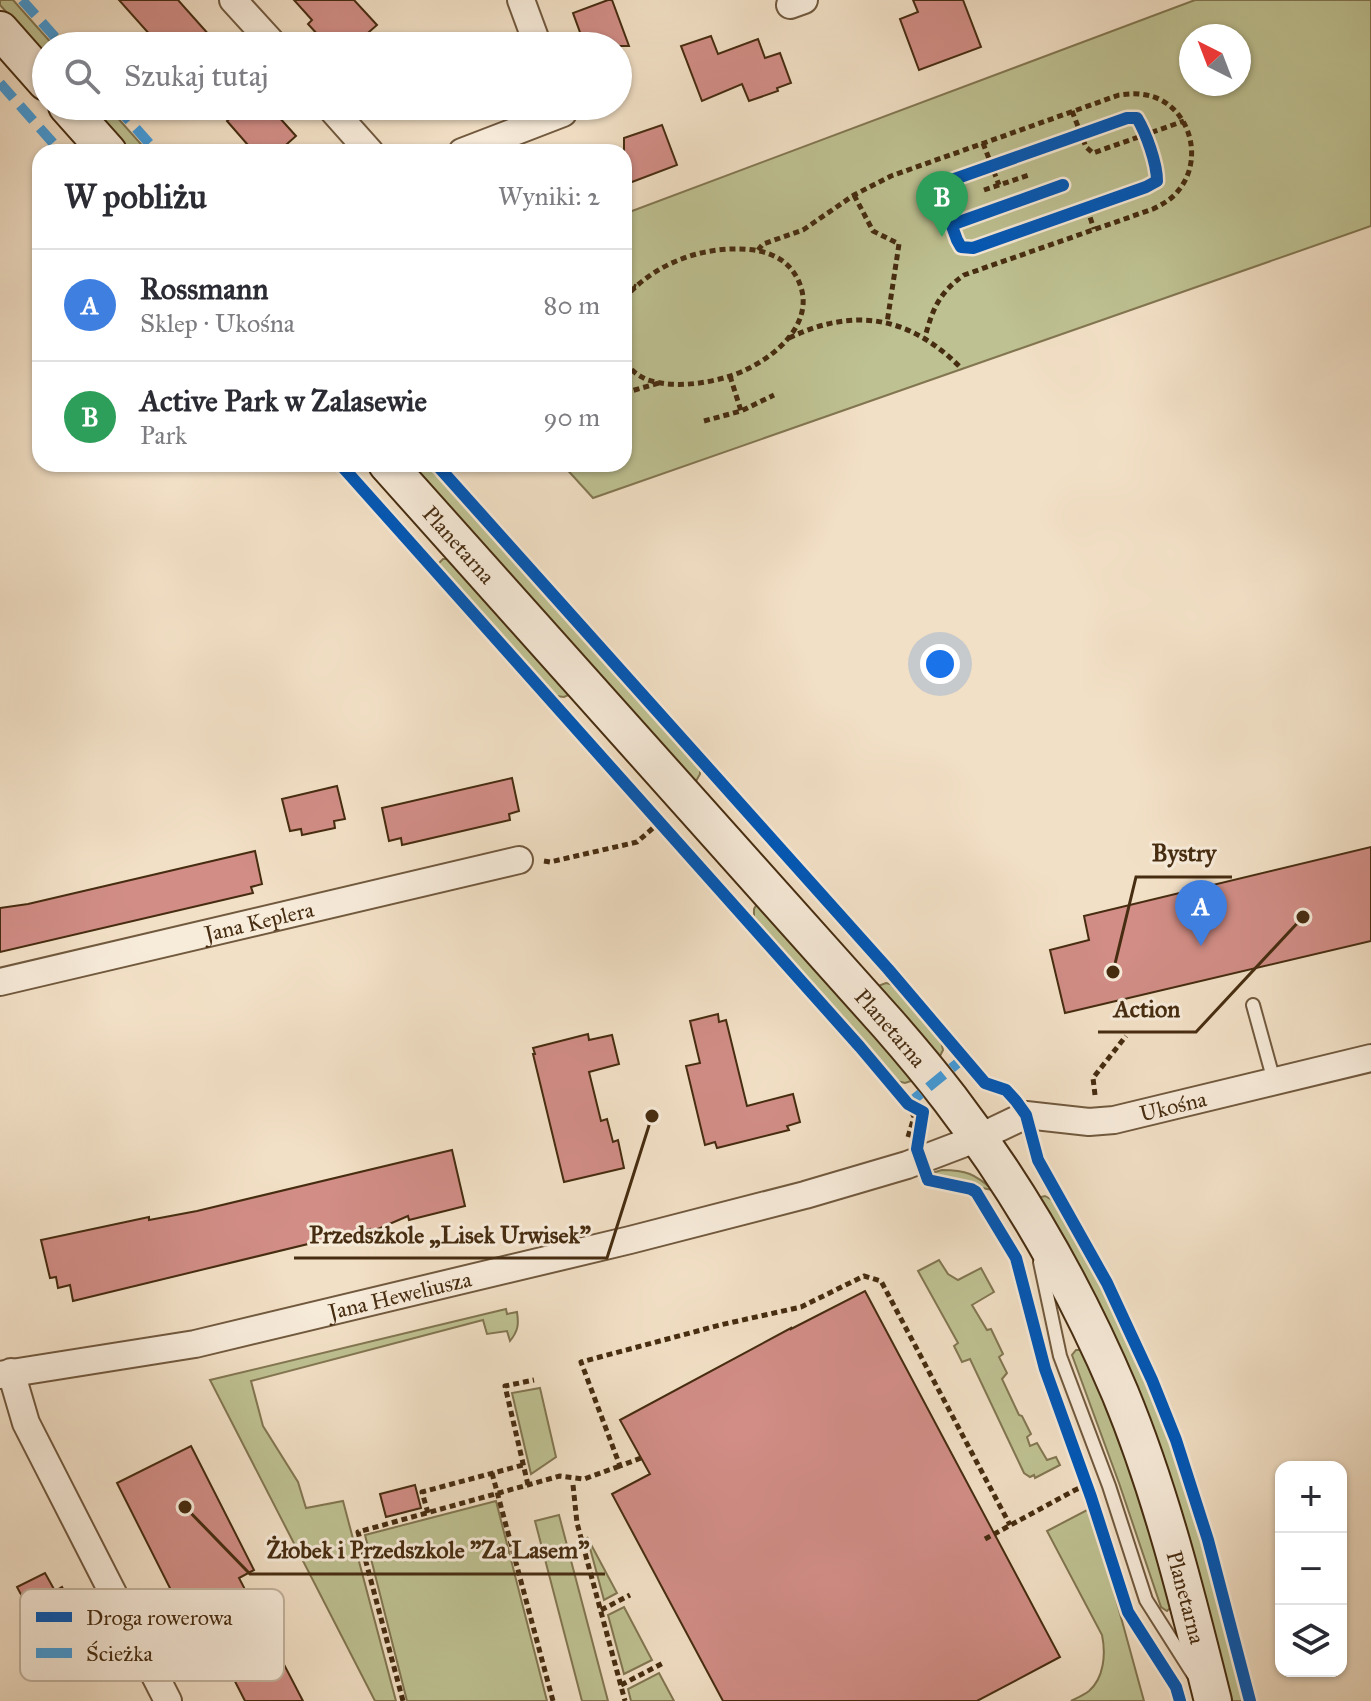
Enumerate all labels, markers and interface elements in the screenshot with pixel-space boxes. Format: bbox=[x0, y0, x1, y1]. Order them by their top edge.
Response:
north arrow bbox=[1179, 24, 1251, 96]
search box bbox=[32, 32, 632, 120]
icon: search bbox=[60, 54, 104, 98]
text: Szukaj tutaj bbox=[124, 58, 269, 94]
pin: B bbox=[916, 171, 968, 237]
text: W pobliżu bbox=[64, 176, 207, 217]
text: Wyniki: 2 bbox=[498, 180, 600, 212]
text: Rossmann bbox=[140, 271, 268, 307]
text: A bbox=[81, 289, 99, 321]
text: 80 m bbox=[544, 289, 600, 321]
text: Sklep · Ukośna bbox=[140, 307, 295, 339]
text: Active Park w Zalasewie bbox=[140, 383, 427, 419]
text: B bbox=[81, 401, 99, 433]
text: 90 m bbox=[543, 401, 600, 433]
text: Park bbox=[140, 419, 187, 451]
street label: Planetarna bbox=[417, 500, 501, 590]
your location bbox=[920, 644, 960, 684]
callout: Bystry bbox=[1136, 829, 1232, 877]
text: Bystry bbox=[1152, 838, 1218, 868]
pin: A bbox=[1175, 880, 1227, 946]
street label: Jana Keplera bbox=[200, 895, 317, 948]
street label: Planetarna bbox=[849, 983, 933, 1073]
callout: Action bbox=[1098, 984, 1196, 1032]
text: Action bbox=[1112, 994, 1180, 1024]
street label: Ukośna bbox=[1137, 1085, 1210, 1127]
callout: Przedszkole „Lisek Urwisek” bbox=[294, 1210, 607, 1258]
text: Przedszkole „Lisek Urwisek” bbox=[309, 1220, 591, 1250]
street label: Jana Heweliusza bbox=[324, 1265, 475, 1326]
map controls bbox=[1275, 1461, 1347, 1677]
button: + bbox=[1275, 1461, 1347, 1533]
callout: Żłobek i Przedszkole "Za Lasem" bbox=[250, 1526, 605, 1574]
button: − bbox=[1275, 1533, 1347, 1605]
text: Żłobek i Przedszkole "Za Lasem" bbox=[267, 1535, 589, 1565]
street label: Planetarna bbox=[1161, 1547, 1212, 1647]
legend bbox=[20, 1589, 284, 1681]
text: Droga rowerowa bbox=[86, 1604, 233, 1631]
button: layers bbox=[1275, 1605, 1347, 1677]
text: Ścieżka bbox=[86, 1640, 153, 1667]

